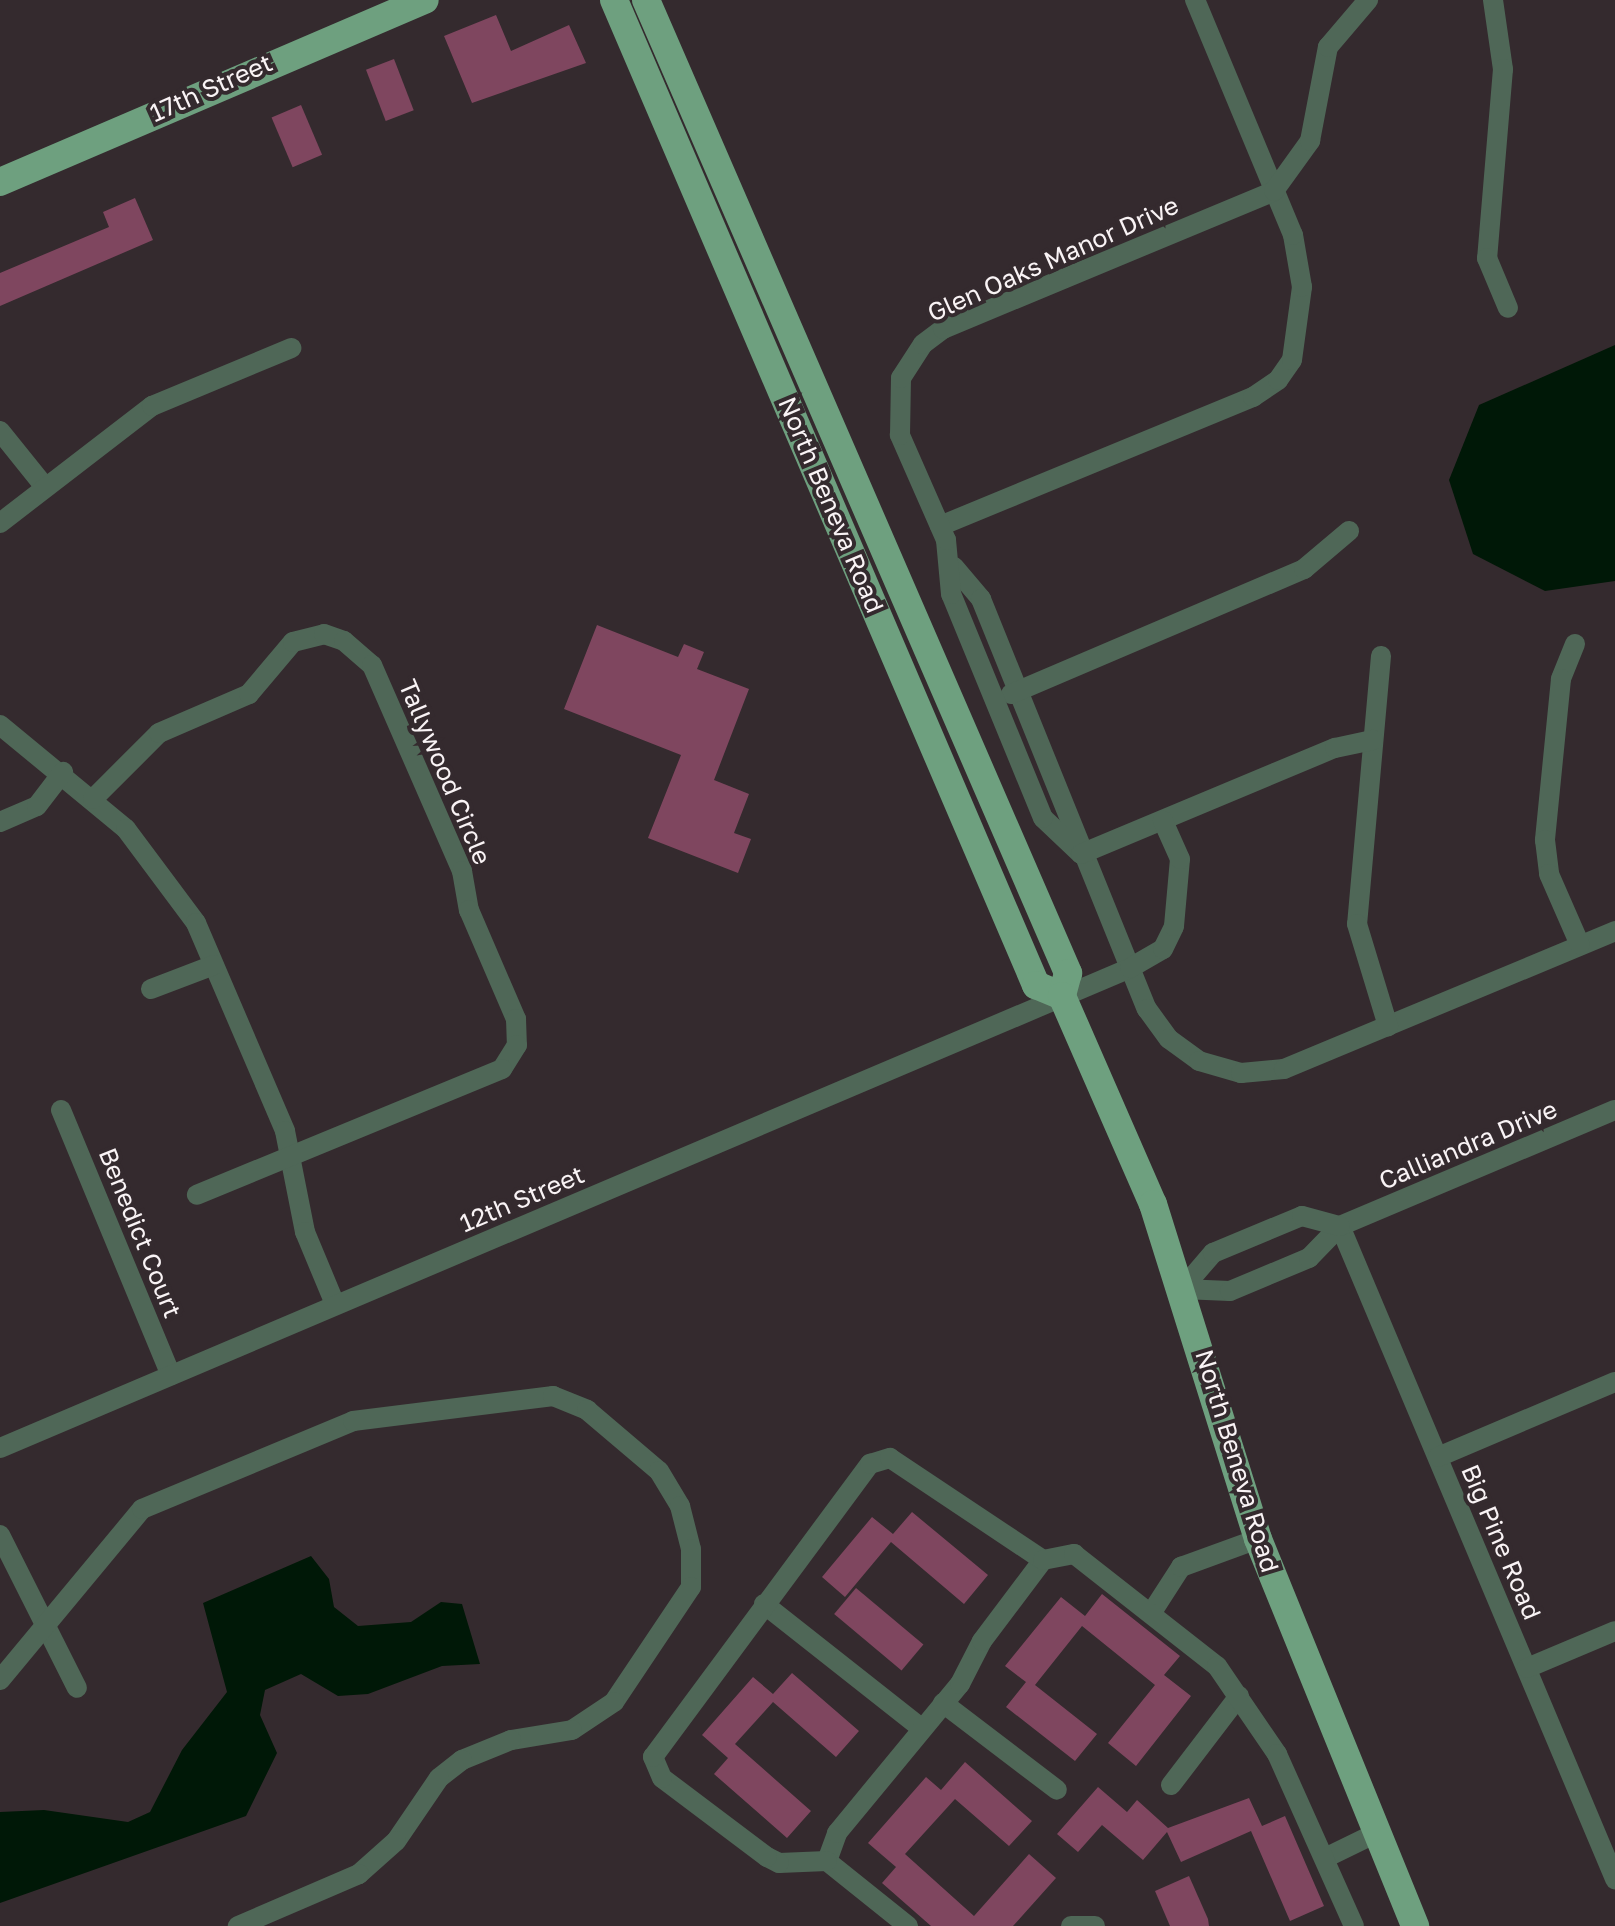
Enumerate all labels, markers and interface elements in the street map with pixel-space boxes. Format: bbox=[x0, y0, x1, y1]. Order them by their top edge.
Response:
street label: 17th Street bbox=[145, 48, 277, 128]
street label: Glen Oaks Manor Drive bbox=[923, 190, 1183, 328]
street label: North Beneva Road bbox=[772, 393, 890, 617]
street label: Tallywood Circle bbox=[392, 675, 498, 869]
street label: Calliandra Drive bbox=[1374, 1094, 1562, 1196]
street label: Benedict Court bbox=[92, 1144, 188, 1322]
street label: 12th Street bbox=[455, 1159, 589, 1239]
street label: North Beneva Road bbox=[1189, 1346, 1285, 1576]
street label: Big Pine Road bbox=[1455, 1460, 1547, 1624]

